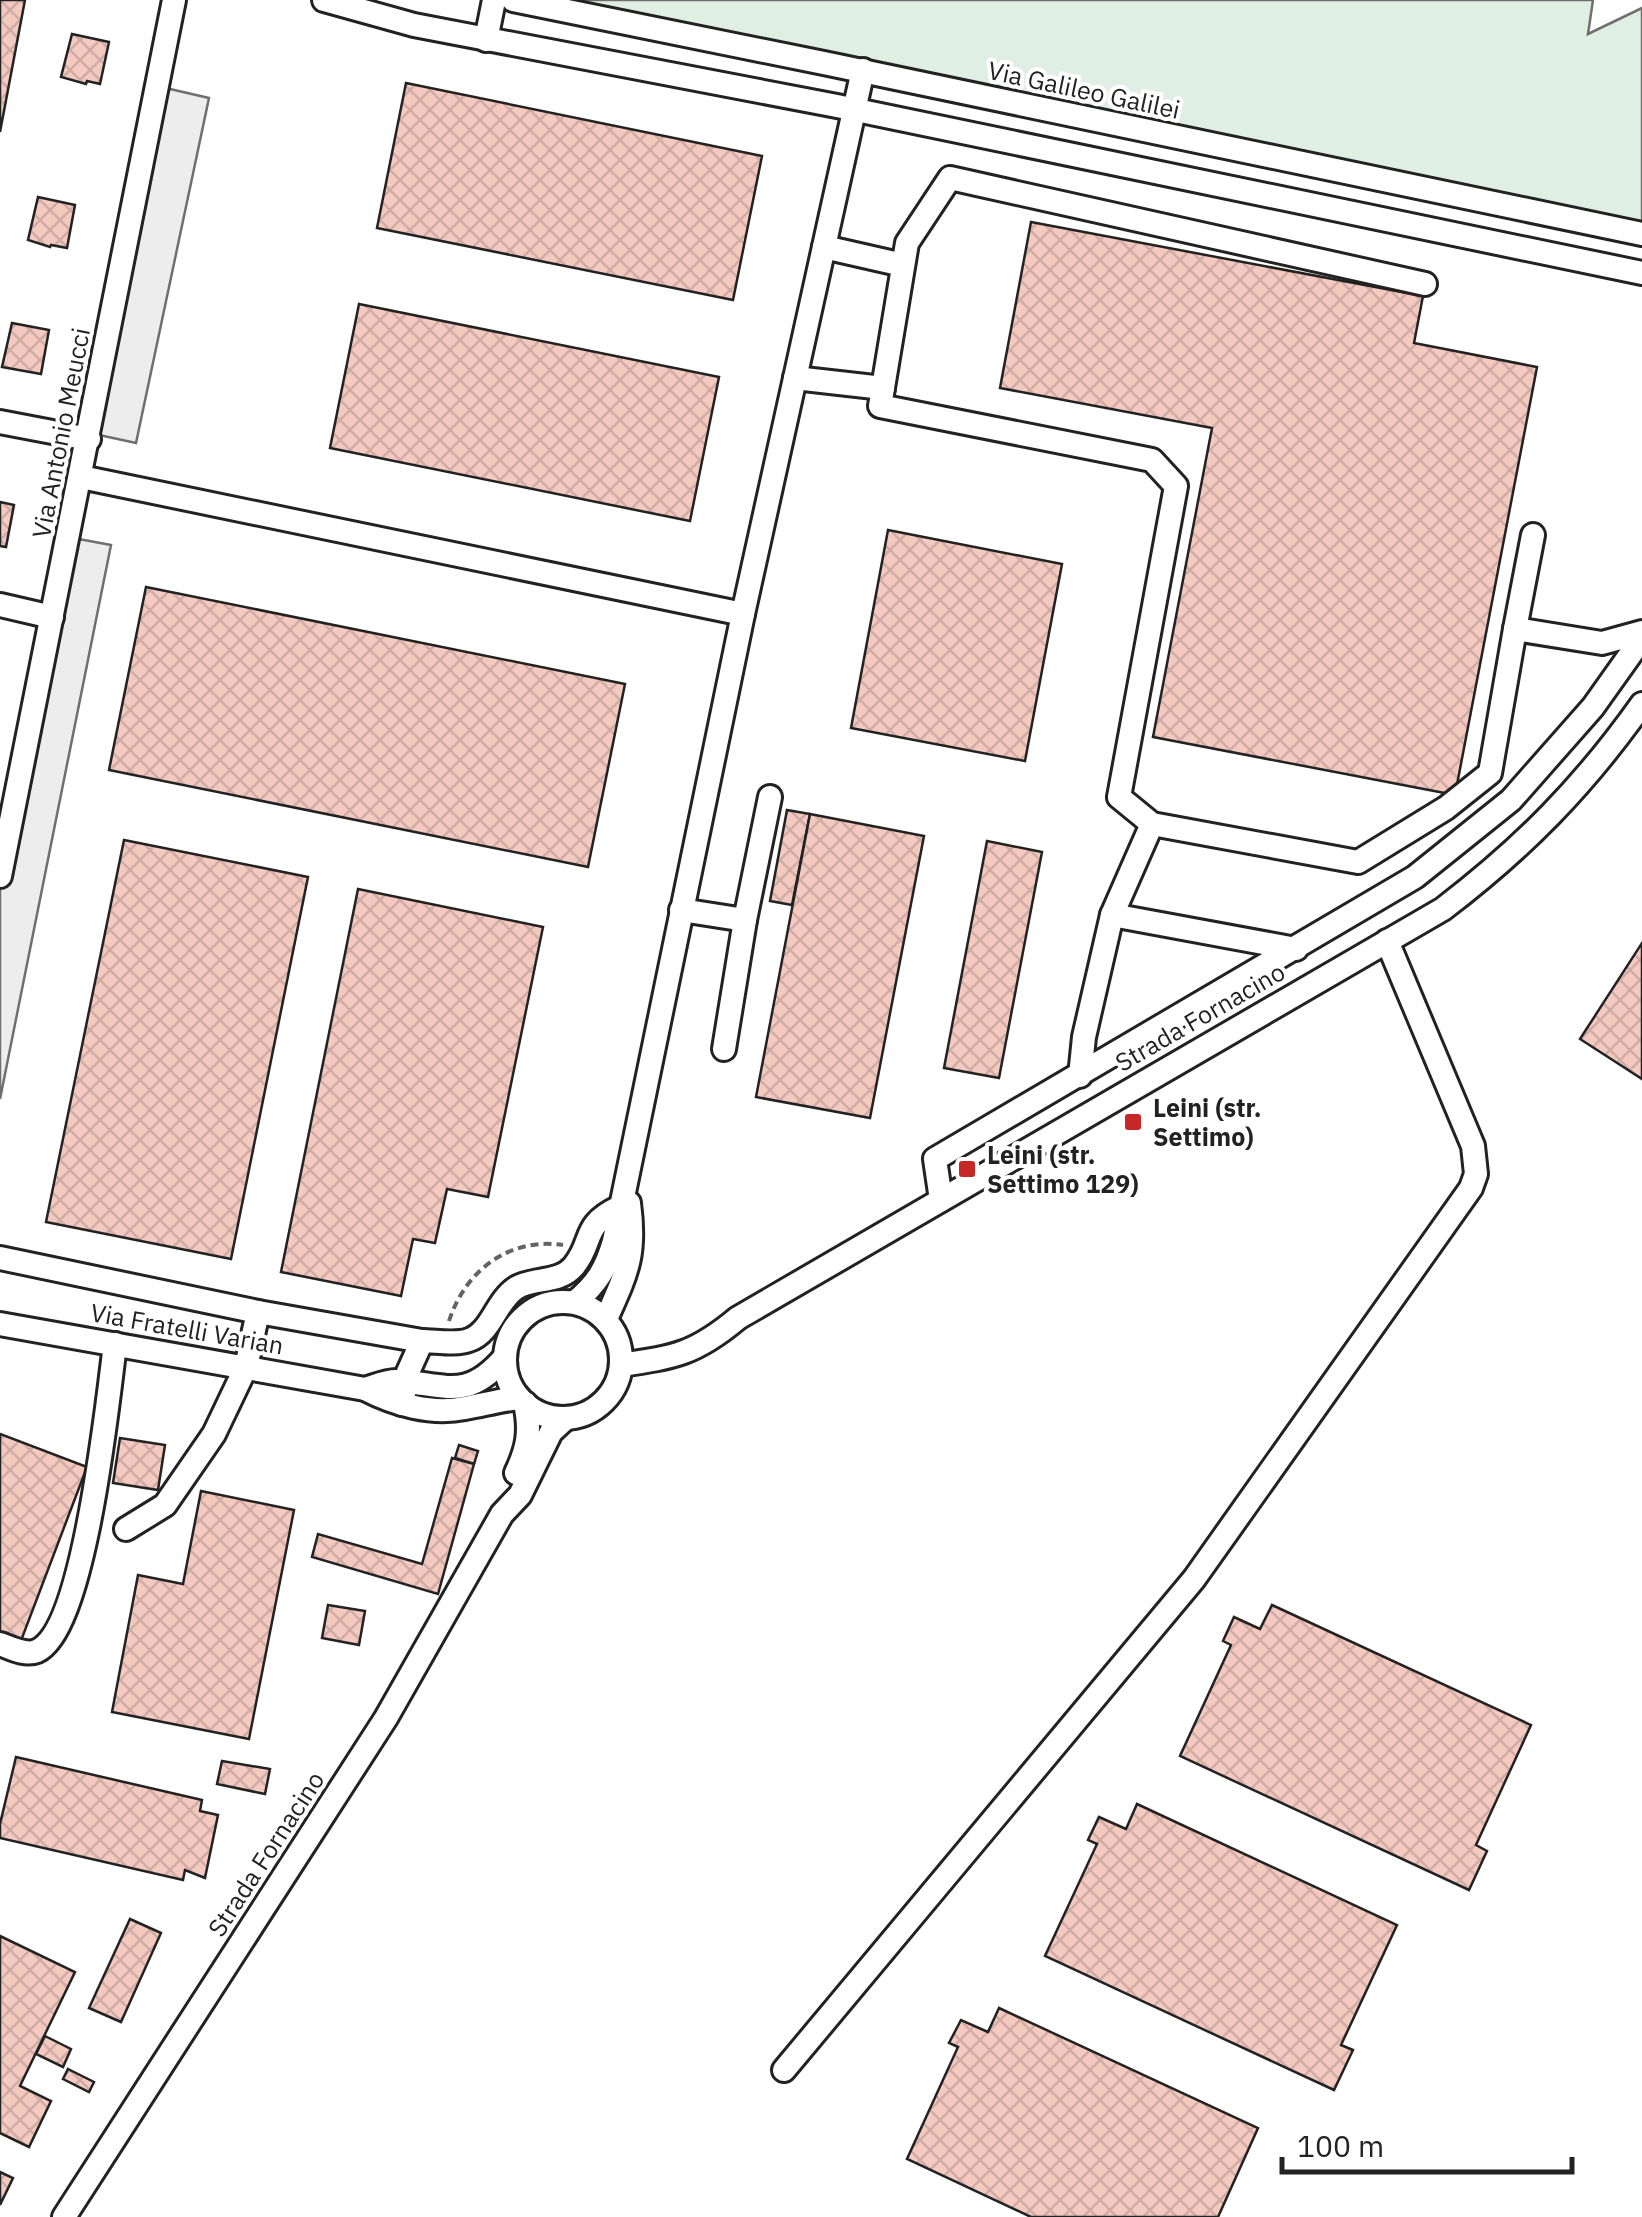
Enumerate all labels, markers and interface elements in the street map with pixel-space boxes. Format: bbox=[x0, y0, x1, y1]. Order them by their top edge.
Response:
street label: Via Galileo Galilei bbox=[985, 53, 1183, 126]
street label: Via Antonio Meucci bbox=[24, 325, 97, 541]
street label: Strada Fornacino bbox=[1109, 955, 1291, 1079]
place label: Leini (str. Settimo) bbox=[1153, 1091, 1261, 1153]
marker: Leini (str. Settimo) bbox=[1122, 1111, 1144, 1133]
place label: Leini (str. Settimo 129) bbox=[987, 1138, 1139, 1200]
marker: Leini (str. Settimo 129) bbox=[956, 1158, 978, 1180]
street label: Via Fratelli Varian bbox=[88, 1295, 286, 1362]
street label: Strada Fornacino bbox=[200, 1765, 331, 1943]
scale bar bbox=[1282, 2112, 1572, 2174]
text: 100 m bbox=[1297, 2126, 1384, 2165]

